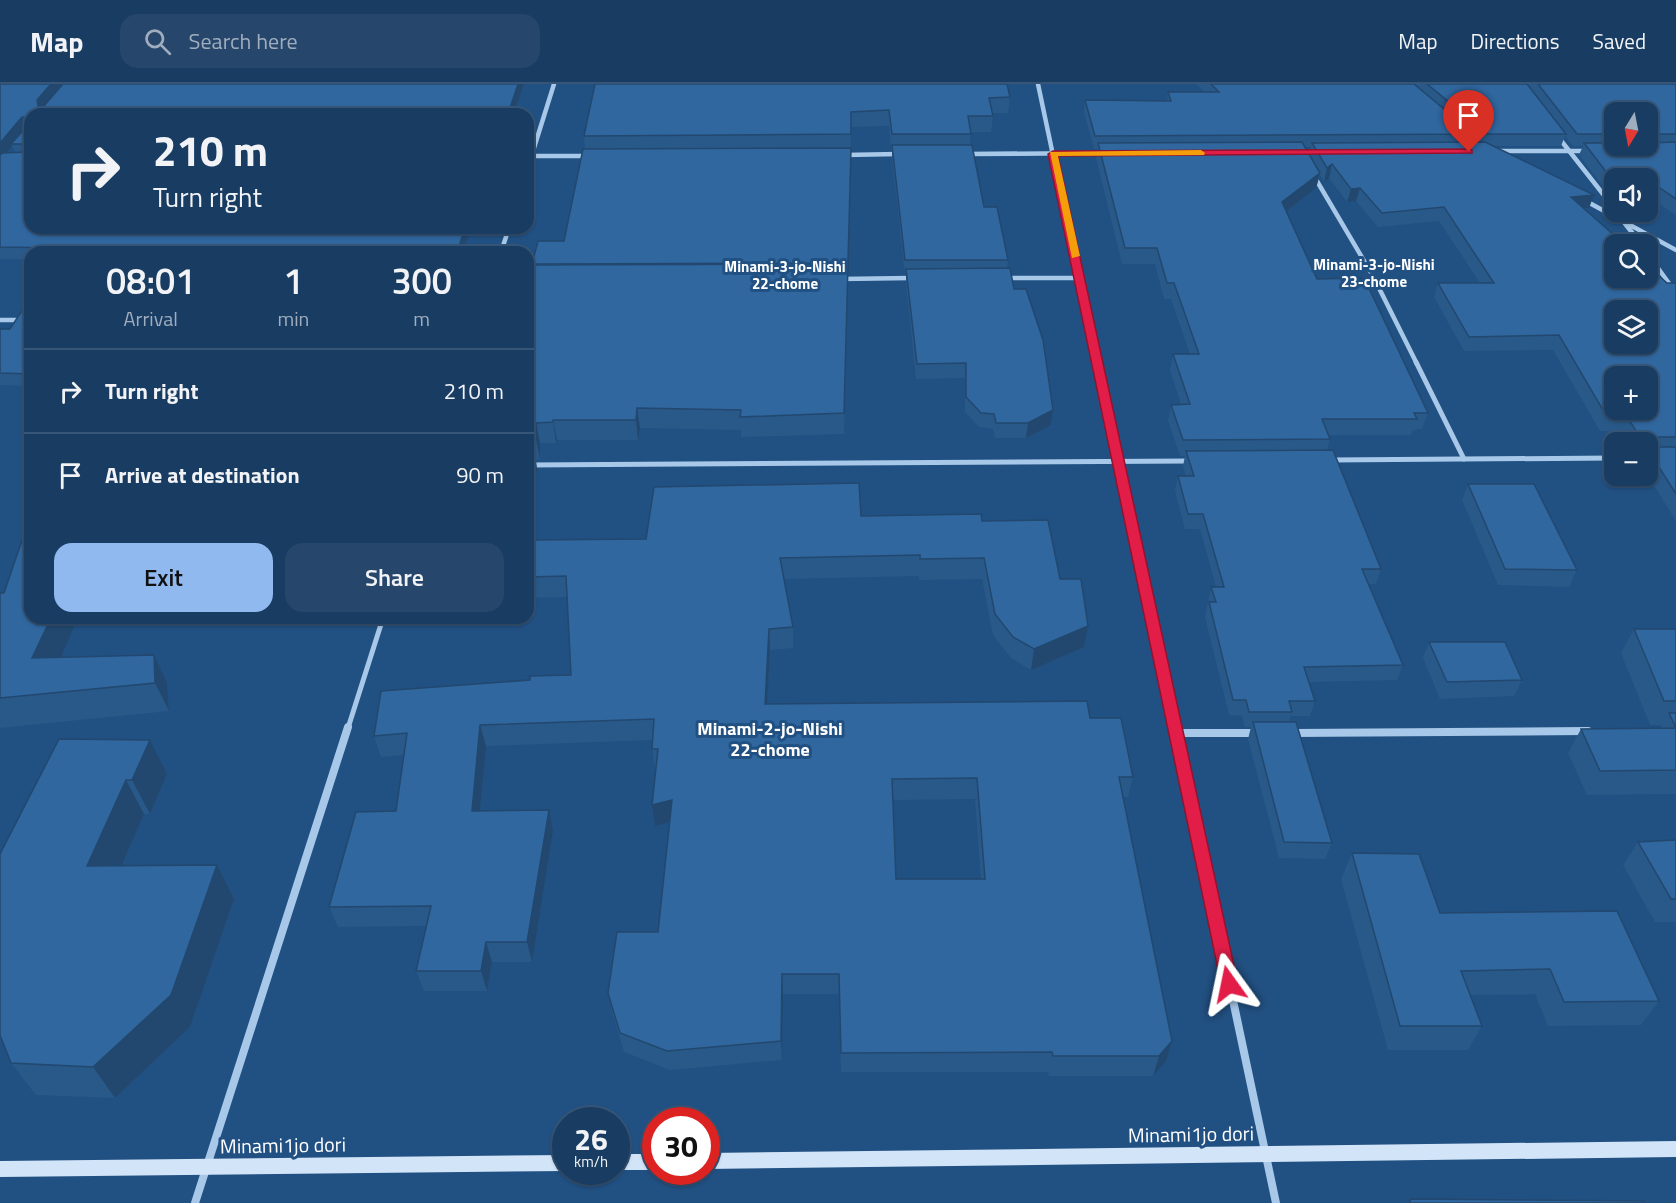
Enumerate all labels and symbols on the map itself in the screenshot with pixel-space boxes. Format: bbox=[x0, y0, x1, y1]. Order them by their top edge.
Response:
pin bbox=[1443, 90, 1494, 152]
north arrow bbox=[1604, 102, 1658, 156]
district label: Minami-3-jo-Nishi 23-chome bbox=[1313, 253, 1435, 293]
district label: Minami-3-jo-Nishi 22-chome bbox=[724, 255, 846, 295]
district label: Minami-2-jo-Nishi 22-chome bbox=[697, 715, 843, 763]
position arrow bbox=[1197, 952, 1261, 1016]
speed limit sign: 30 bbox=[642, 1107, 720, 1185]
street label: Minami1jo dori bbox=[1128, 1117, 1254, 1151]
street label: Minami1jo dori bbox=[220, 1128, 346, 1162]

